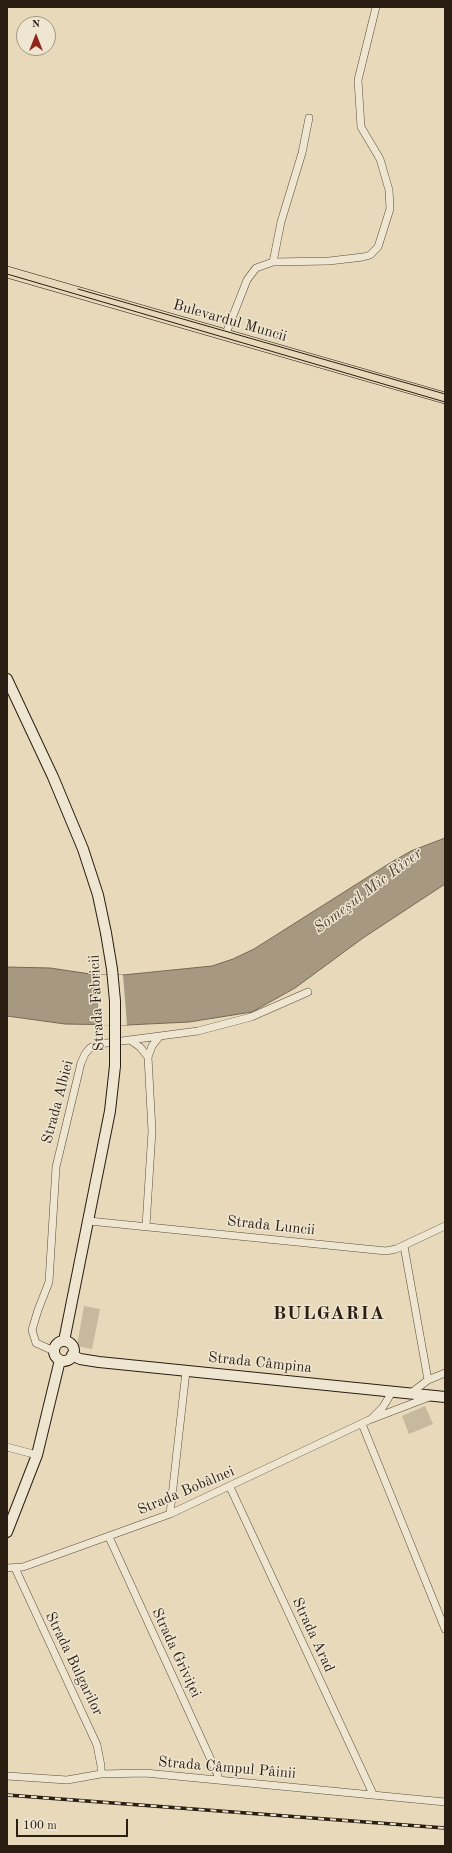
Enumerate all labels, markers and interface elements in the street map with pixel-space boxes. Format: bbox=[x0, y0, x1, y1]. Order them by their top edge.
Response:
north arrow bbox=[16, 16, 56, 56]
text: N bbox=[32, 19, 40, 30]
street label: Bulevardul Muncii bbox=[171, 296, 289, 346]
water label: Someşul Mic River bbox=[310, 844, 426, 938]
street label: Strada Fabricii bbox=[85, 954, 109, 1052]
street label: Strada Albiei bbox=[38, 1058, 78, 1146]
street label: Strada Luncii bbox=[226, 1212, 316, 1240]
district label: BULGARIA bbox=[273, 1303, 385, 1325]
street label: Strada Câmpina bbox=[207, 1349, 313, 1377]
street label: Strada Bobâlnei bbox=[135, 1462, 237, 1520]
street label: Strada Arad bbox=[288, 1595, 338, 1675]
street label: Strada Griviței bbox=[147, 1605, 205, 1701]
street label: Strada Bulgarilor bbox=[41, 1609, 107, 1719]
street label: Strada Câmpul Pâinii bbox=[157, 1753, 297, 1783]
scale bar bbox=[18, 1811, 130, 1837]
text: 100 m bbox=[23, 1820, 57, 1832]

